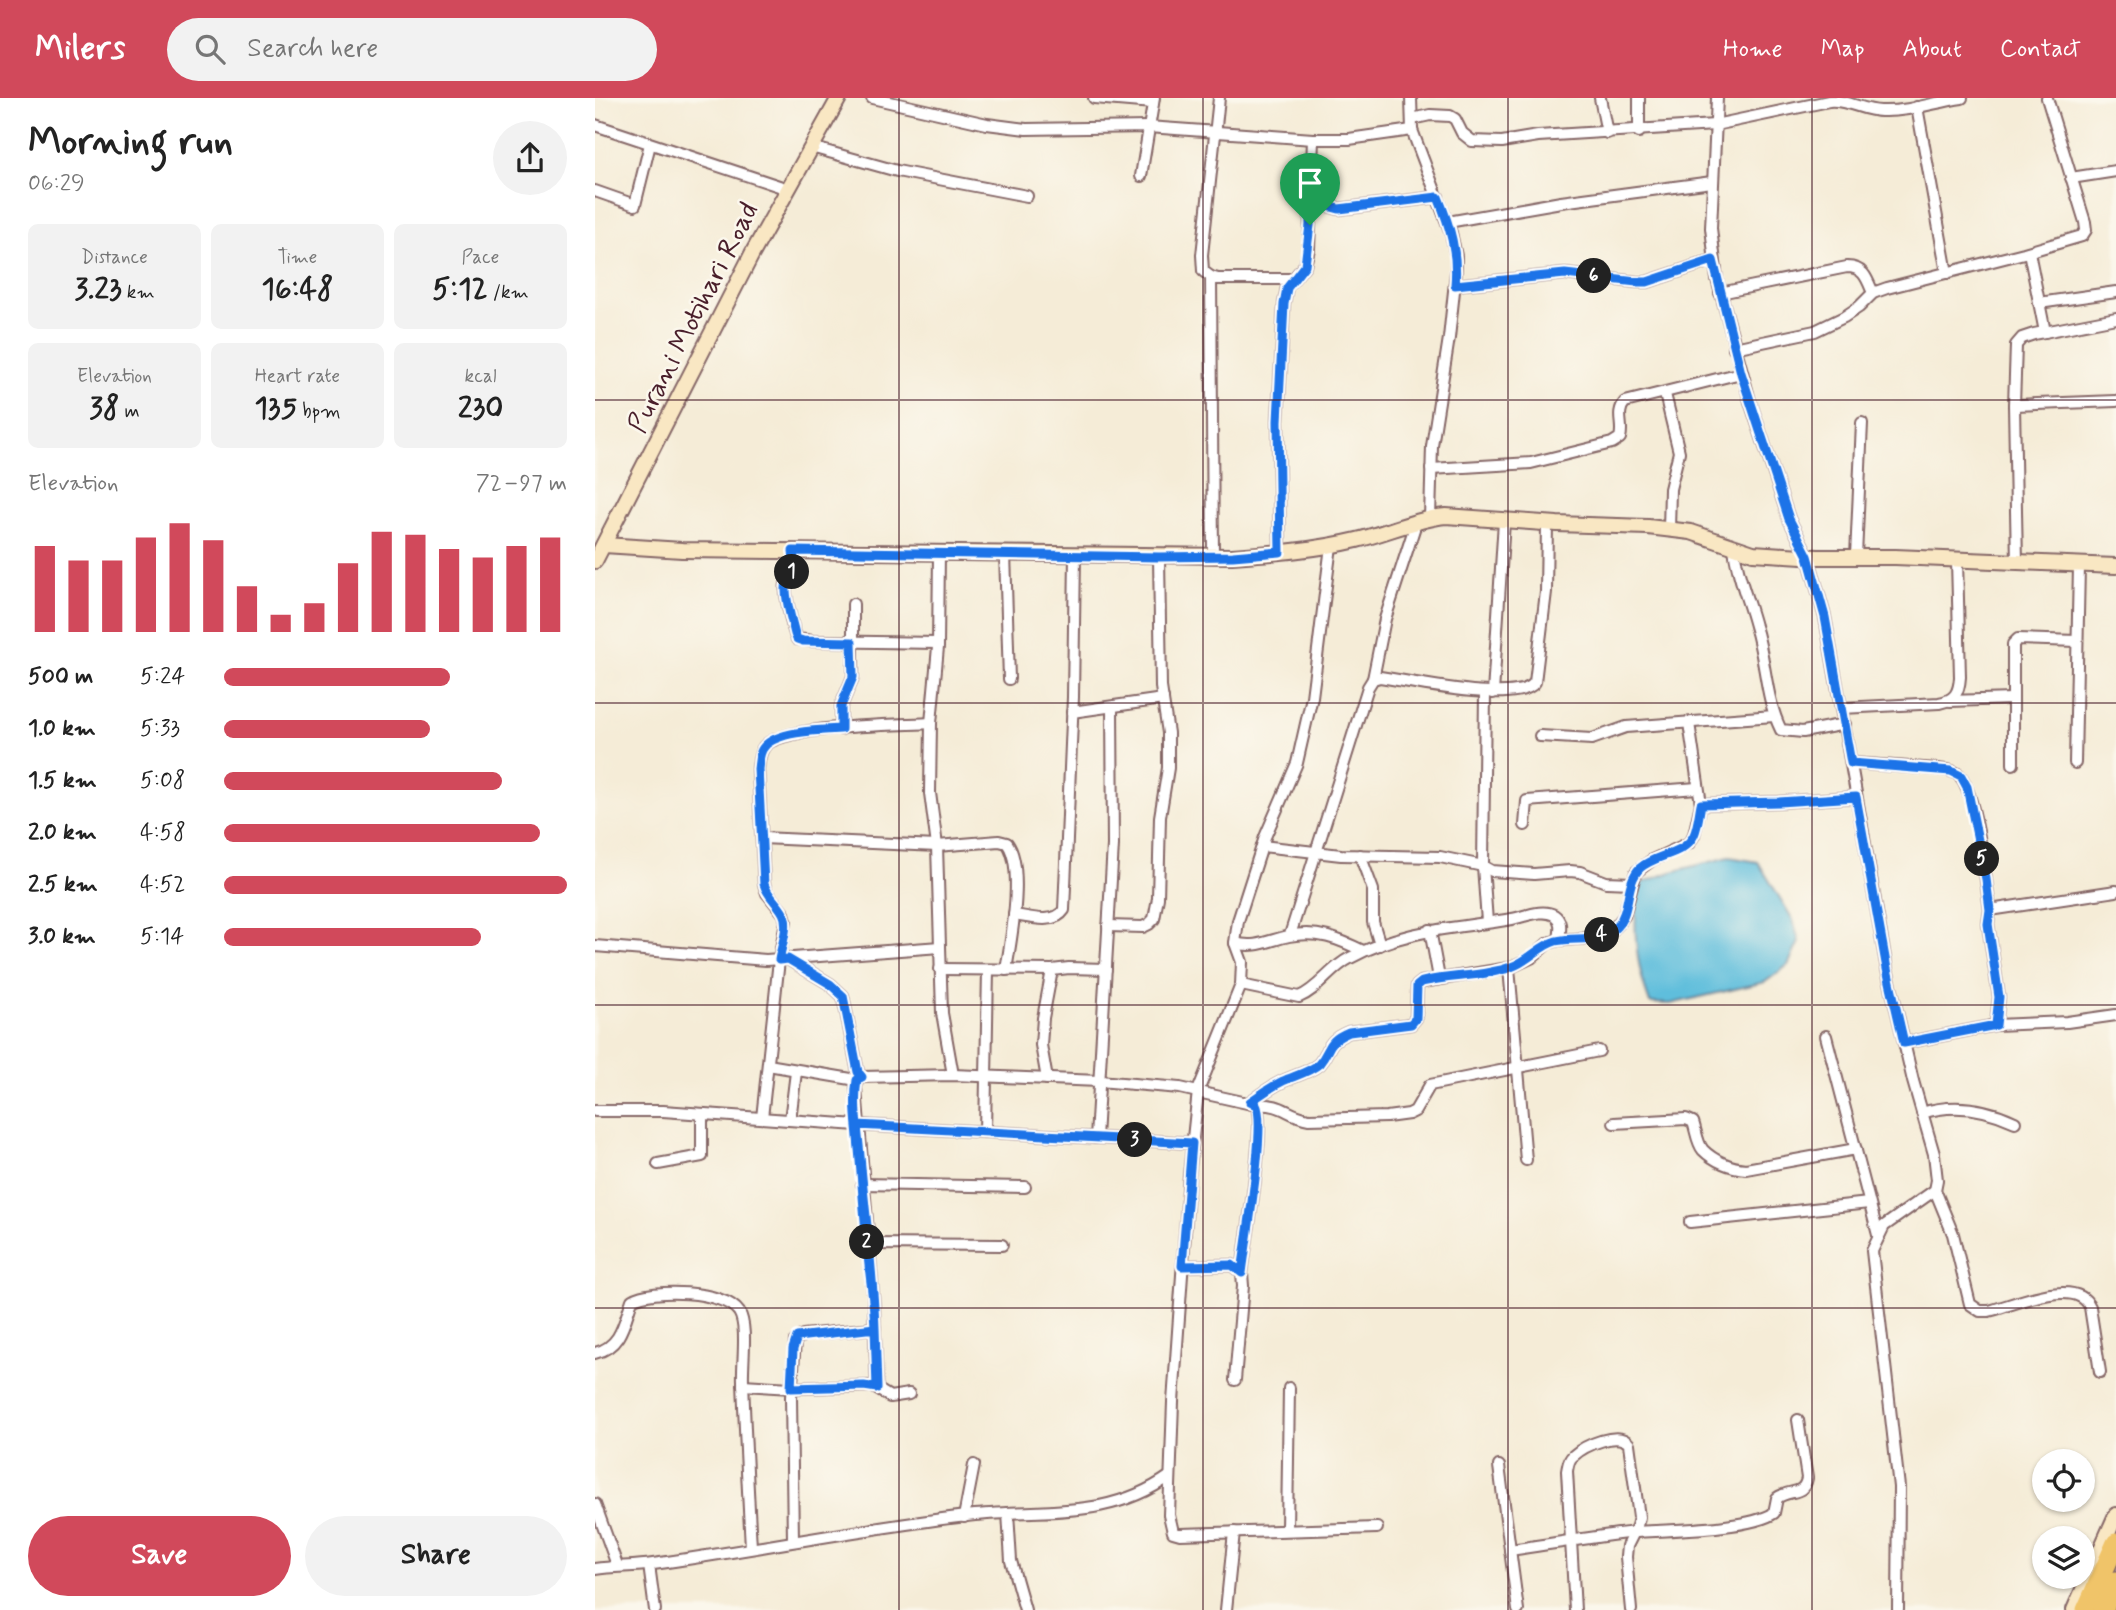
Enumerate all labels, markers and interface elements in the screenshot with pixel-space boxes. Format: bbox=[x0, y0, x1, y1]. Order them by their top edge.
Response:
search box bbox=[167, 18, 657, 81]
text: Milers bbox=[35, 27, 125, 71]
icon: search bbox=[191, 30, 229, 68]
text: Search here bbox=[247, 32, 378, 66]
text: Home bbox=[1723, 34, 1783, 65]
text: Map bbox=[1821, 34, 1865, 65]
text: About bbox=[1903, 34, 1962, 65]
text: Contact bbox=[2000, 34, 2081, 65]
text: Morning run bbox=[28, 118, 233, 167]
button: share bbox=[493, 121, 567, 195]
pin bbox=[1280, 153, 1340, 225]
icon: arrive bbox=[1291, 164, 1329, 202]
text: 06:29 bbox=[28, 169, 85, 199]
street label: Purani Motihari Road bbox=[620, 196, 768, 440]
text: Distance bbox=[81, 245, 148, 270]
text: Time bbox=[278, 245, 317, 270]
text: Pace bbox=[462, 245, 499, 270]
pin: 6 bbox=[1577, 258, 1611, 294]
text: 6 bbox=[1589, 263, 1598, 288]
text: 3.23 bbox=[74, 270, 122, 309]
text: 16:48 bbox=[262, 270, 333, 309]
text: 5:12 bbox=[432, 270, 488, 309]
text: km bbox=[122, 280, 155, 305]
text: /km bbox=[488, 280, 529, 305]
text: Elevation bbox=[77, 364, 152, 389]
text: Heart rate bbox=[255, 364, 340, 389]
text: kcal bbox=[465, 364, 496, 389]
text: 38 bbox=[89, 389, 119, 428]
text: 135 bbox=[254, 389, 297, 428]
text: 230 bbox=[458, 389, 503, 428]
text: m bbox=[119, 399, 140, 424]
text: bpm bbox=[297, 399, 341, 424]
text: Elevation bbox=[28, 469, 119, 499]
text: 72–97 m bbox=[476, 469, 567, 499]
pin: 1 bbox=[775, 554, 809, 589]
text: 1 bbox=[787, 559, 796, 584]
text: 500 m bbox=[28, 662, 93, 692]
text: 5:24 bbox=[140, 662, 185, 692]
text: 1.0 km bbox=[28, 714, 96, 744]
text: 5:33 bbox=[140, 714, 180, 744]
text: 1.5 km bbox=[28, 766, 97, 796]
text: 5:08 bbox=[140, 766, 185, 796]
text: 2.0 km bbox=[28, 818, 97, 848]
text: 4:58 bbox=[140, 818, 186, 848]
pin: 5 bbox=[1965, 842, 1999, 876]
text: 5 bbox=[1976, 846, 1987, 871]
text: 2.5 km bbox=[28, 870, 98, 900]
text: 4:52 bbox=[140, 870, 185, 900]
pin: 4 bbox=[1585, 918, 1619, 952]
text: 3.0 km bbox=[28, 922, 96, 952]
text: 5:14 bbox=[140, 922, 184, 952]
text: 4 bbox=[1596, 922, 1607, 947]
pin: 3 bbox=[1117, 1122, 1153, 1158]
text: 3 bbox=[1130, 1127, 1139, 1152]
pin: 2 bbox=[849, 1224, 885, 1260]
text: 2 bbox=[862, 1229, 871, 1254]
map controls bbox=[2032, 1449, 2095, 1589]
button: locate bbox=[2032, 1449, 2095, 1512]
button: Save bbox=[28, 1516, 291, 1596]
button: Share bbox=[305, 1516, 567, 1596]
button: layers bbox=[2032, 1526, 2095, 1589]

